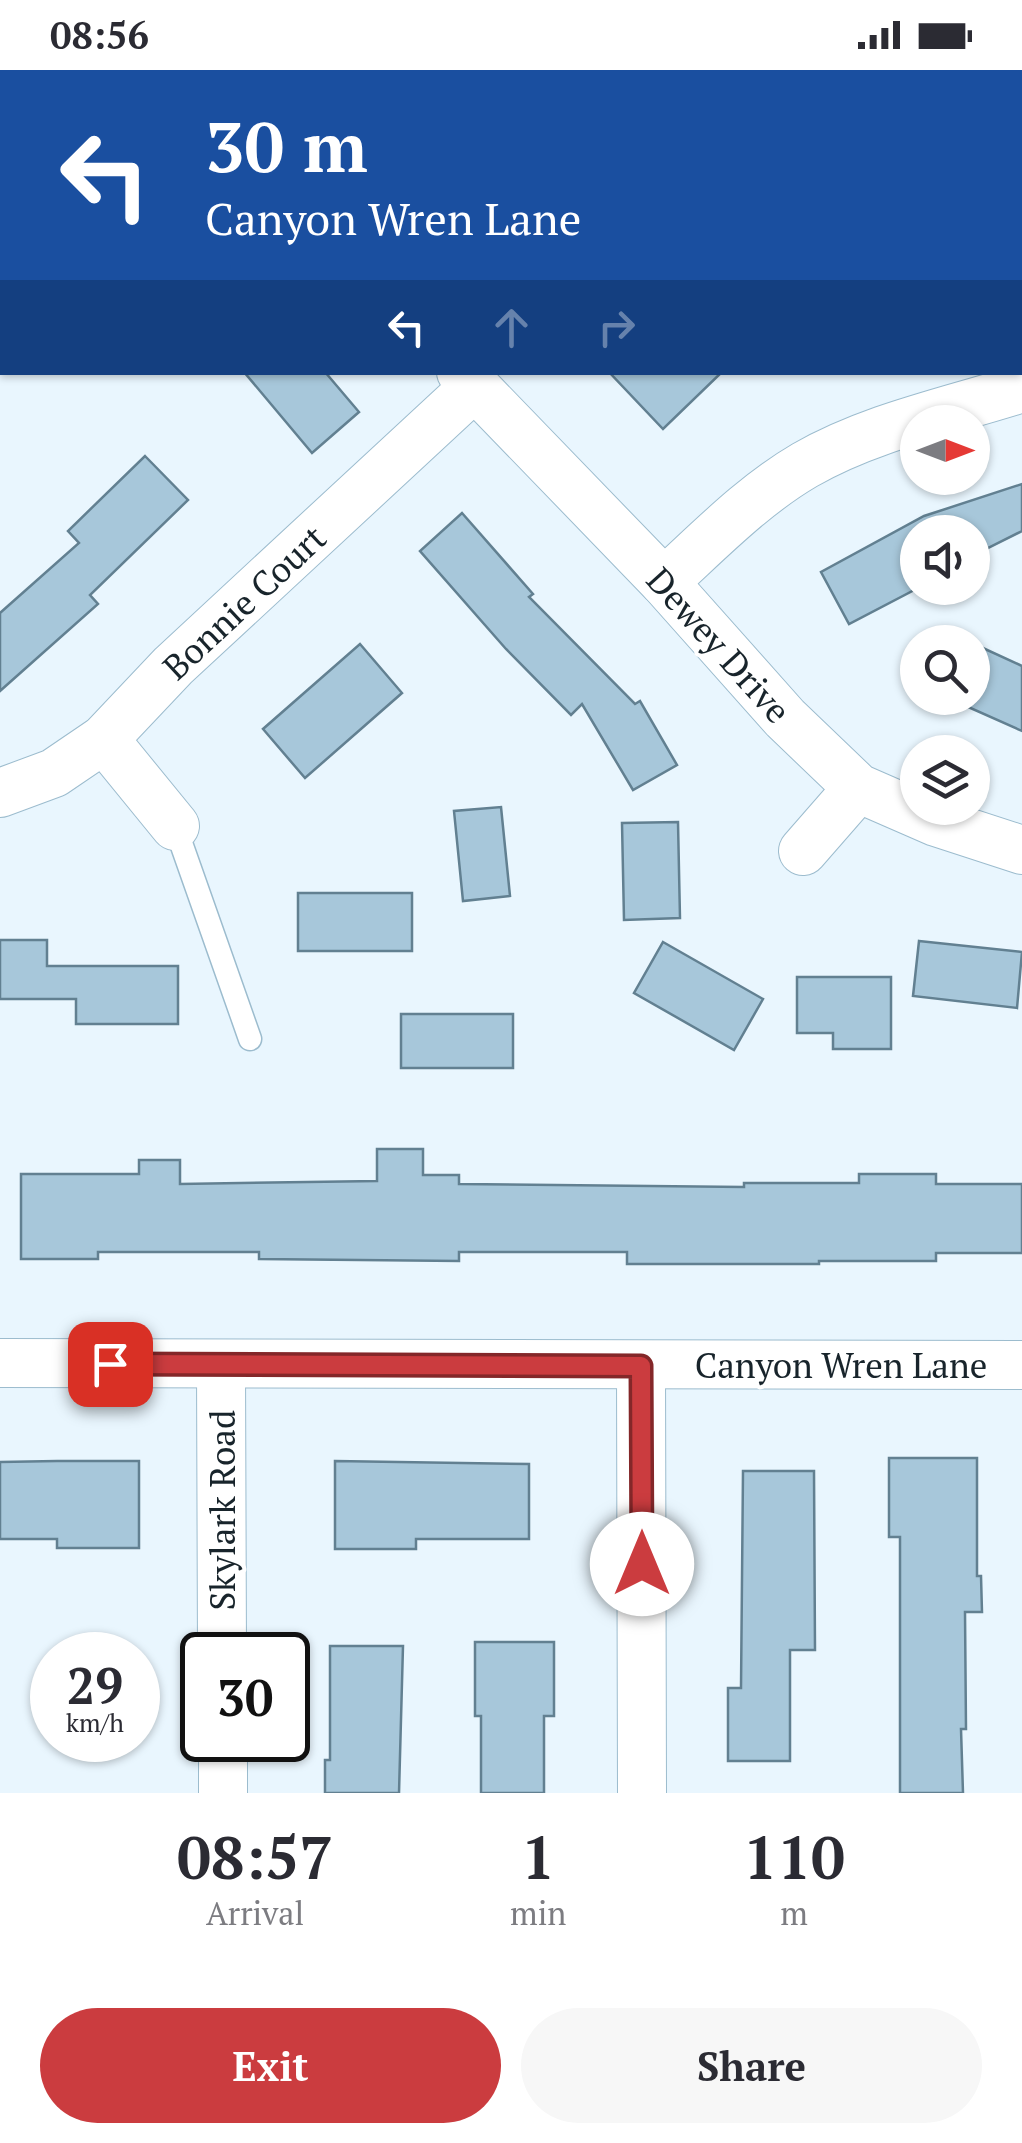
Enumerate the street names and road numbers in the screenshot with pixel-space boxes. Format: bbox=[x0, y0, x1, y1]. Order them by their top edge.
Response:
street label: Bonnie Court bbox=[153, 515, 335, 689]
street label: Dewey Drive bbox=[637, 558, 801, 732]
street label: Canyon Wren Lane bbox=[695, 1342, 987, 1388]
street label: Skylark Road bbox=[199, 1410, 245, 1610]

